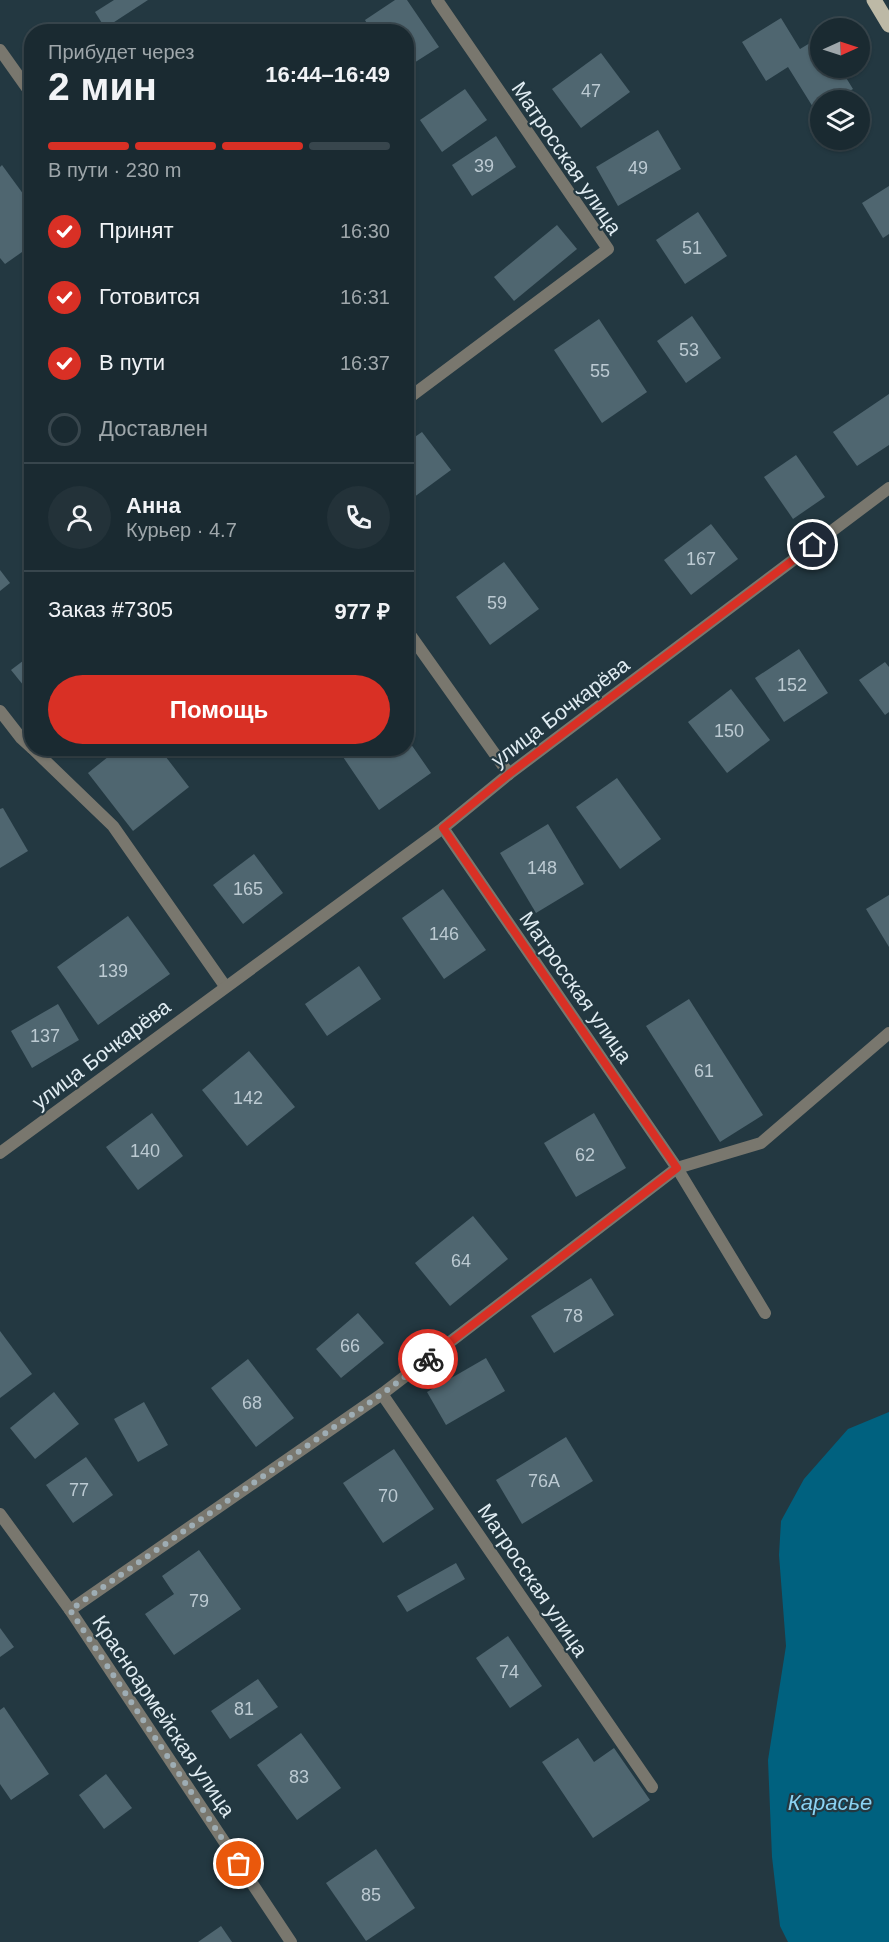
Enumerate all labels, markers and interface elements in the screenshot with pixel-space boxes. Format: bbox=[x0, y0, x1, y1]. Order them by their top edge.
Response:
north arrow bbox=[810, 18, 870, 78]
map controls bbox=[810, 18, 870, 150]
text: Прибудет через bbox=[48, 41, 194, 63]
text: 16:44–16:49 bbox=[265, 62, 390, 87]
text: 2 мин bbox=[48, 65, 157, 108]
street label: Матросская улица bbox=[507, 77, 627, 239]
house number: 47 bbox=[581, 81, 601, 101]
button: layers bbox=[810, 90, 870, 150]
house number: 39 bbox=[474, 156, 494, 176]
house number: 49 bbox=[628, 158, 648, 178]
text: В пути · 230 m bbox=[48, 159, 181, 181]
icon: check bbox=[48, 215, 81, 248]
text: Принят bbox=[99, 218, 173, 243]
text: 16:30 bbox=[340, 220, 390, 242]
house number: 51 bbox=[682, 238, 702, 258]
icon: check bbox=[48, 281, 81, 314]
text: Готовится bbox=[99, 284, 200, 309]
text: 16:31 bbox=[340, 286, 390, 308]
house number: 53 bbox=[679, 340, 699, 360]
icon: check bbox=[48, 347, 81, 380]
text: В пути bbox=[99, 350, 165, 375]
text: 16:37 bbox=[340, 352, 390, 374]
house number: 55 bbox=[590, 361, 610, 381]
text: Доставлен bbox=[99, 416, 208, 441]
button: person bbox=[48, 486, 111, 549]
button: phone bbox=[327, 486, 390, 549]
text: Анна bbox=[126, 493, 181, 518]
text: Курьер · 4.7 bbox=[126, 519, 237, 541]
pin bbox=[787, 519, 838, 570]
icon: home bbox=[796, 528, 829, 561]
house number: 167 bbox=[686, 549, 716, 569]
house number: 59 bbox=[487, 593, 507, 613]
text: Заказ #7305 bbox=[48, 597, 173, 622]
text: 977 ₽ bbox=[334, 599, 390, 624]
street label: улица Бочкарёва bbox=[486, 652, 634, 771]
button: Помощь bbox=[48, 675, 390, 744]
house number: 152 bbox=[777, 675, 807, 695]
house number: 150 bbox=[714, 721, 744, 741]
house number: 148 bbox=[527, 858, 557, 878]
house number: 165 bbox=[233, 879, 263, 899]
street label: Матросская улица bbox=[515, 907, 637, 1067]
house number: 146 bbox=[429, 924, 459, 944]
house number: 139 bbox=[98, 961, 128, 981]
street label: улица Бочкарёва bbox=[27, 994, 175, 1113]
house number: 137 bbox=[30, 1026, 60, 1046]
house number: 61 bbox=[694, 1061, 714, 1081]
house number: 142 bbox=[233, 1088, 263, 1108]
house number: 140 bbox=[130, 1141, 160, 1161]
house number: 62 bbox=[575, 1145, 595, 1165]
house number: 64 bbox=[451, 1251, 471, 1271]
house number: 78 bbox=[563, 1306, 583, 1326]
courier bbox=[398, 1329, 458, 1389]
house number: 66 bbox=[340, 1336, 360, 1356]
icon: bike bbox=[412, 1343, 445, 1376]
house number: 68 bbox=[242, 1393, 262, 1413]
house number: 76А bbox=[528, 1471, 560, 1491]
house number: 77 bbox=[69, 1480, 89, 1500]
house number: 70 bbox=[378, 1486, 398, 1506]
street label: Матросская улица bbox=[473, 1499, 593, 1661]
house number: 79 bbox=[189, 1591, 209, 1611]
street label: Красноармейская улица bbox=[88, 1611, 240, 1821]
house number: 74 bbox=[499, 1662, 519, 1682]
house number: 81 bbox=[234, 1699, 254, 1719]
house number: 83 bbox=[289, 1767, 309, 1787]
water label: Карасье bbox=[788, 1790, 872, 1815]
pin bbox=[213, 1838, 264, 1889]
icon: bag bbox=[222, 1847, 255, 1880]
house number: 85 bbox=[361, 1885, 381, 1905]

